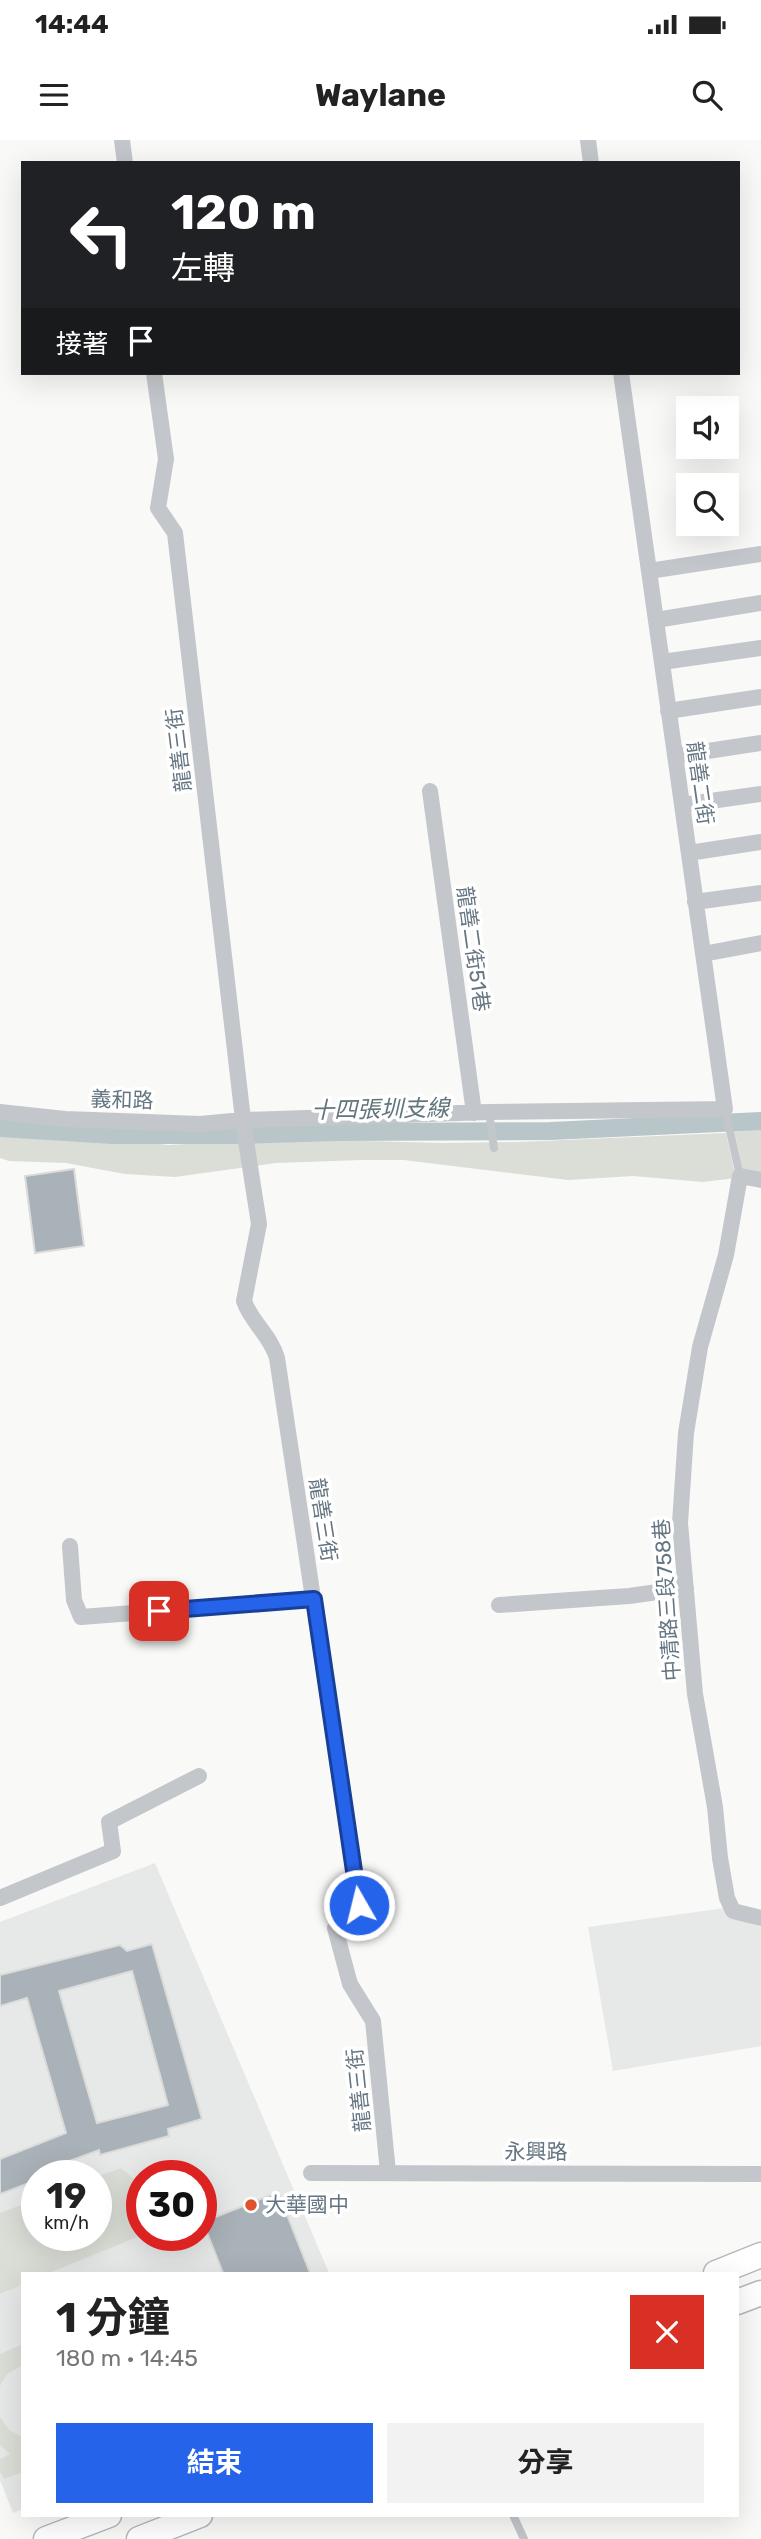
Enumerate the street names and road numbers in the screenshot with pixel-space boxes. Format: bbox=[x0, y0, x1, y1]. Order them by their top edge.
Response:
street label: 龍善三街 bbox=[161, 707, 196, 793]
street label: 龍善二街 bbox=[682, 740, 719, 826]
street label: 龍善二街51巷 bbox=[452, 885, 495, 1013]
street label: 義和路 bbox=[90, 1086, 154, 1113]
street label: 龍善三街 bbox=[305, 1476, 342, 1563]
street label: 中清路三段758巷 bbox=[648, 1518, 685, 1682]
street label: 龍善三街 bbox=[342, 2047, 375, 2133]
street label: 永興路 bbox=[505, 2139, 568, 2164]

